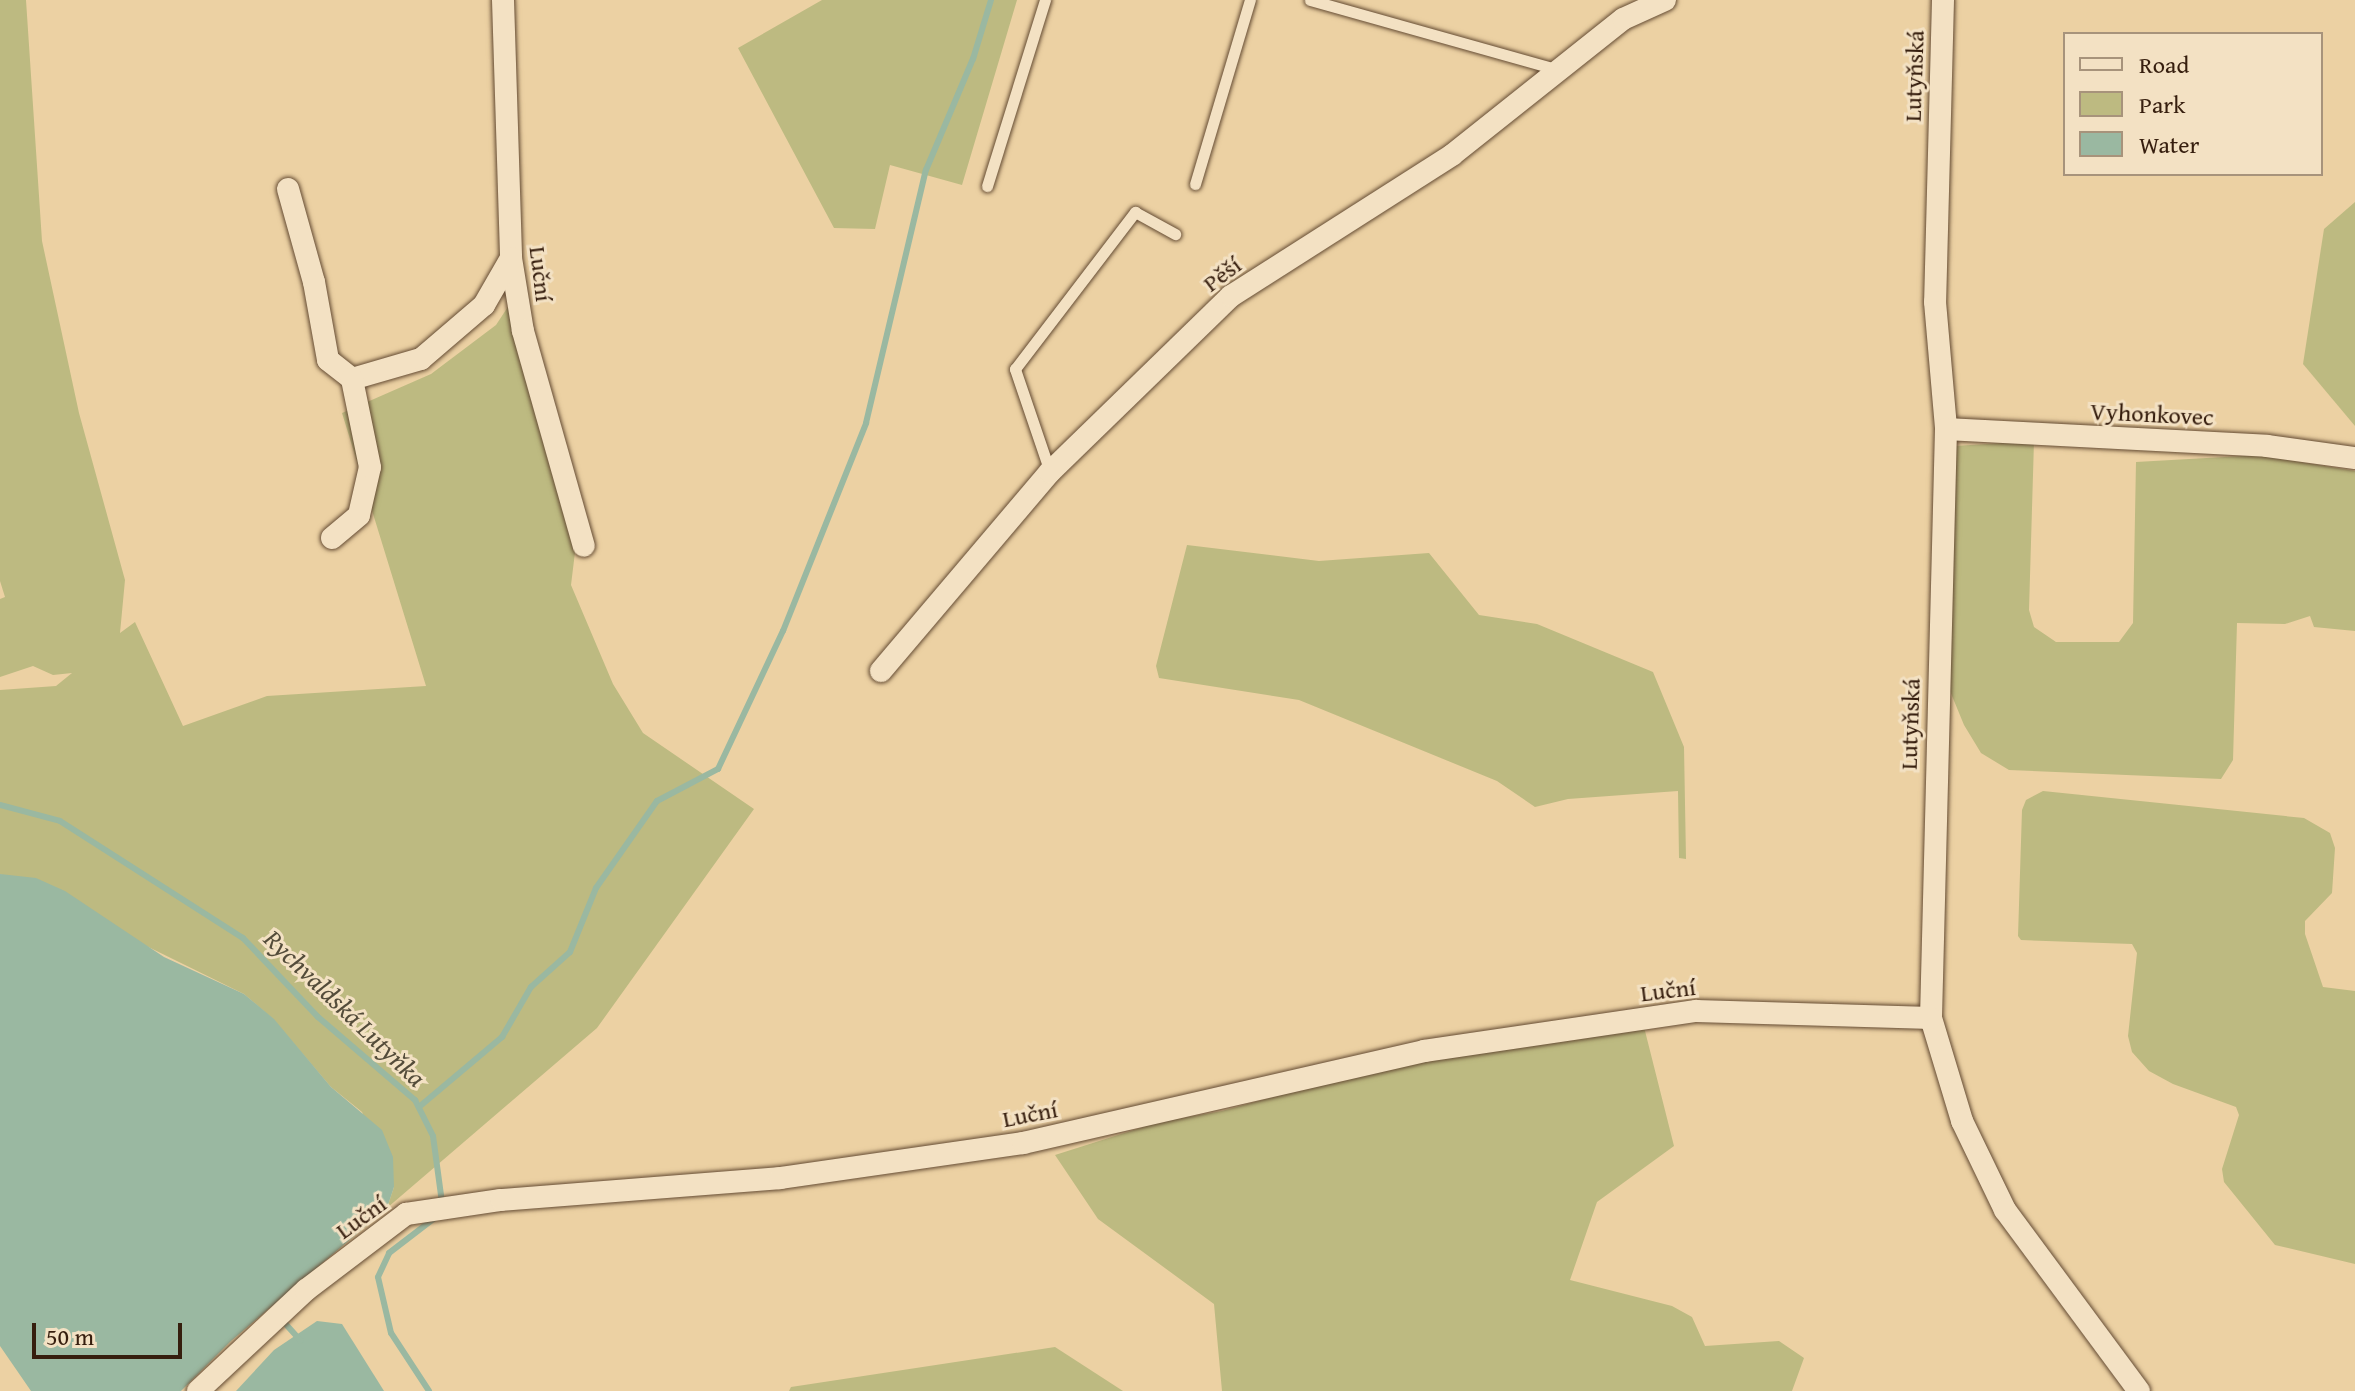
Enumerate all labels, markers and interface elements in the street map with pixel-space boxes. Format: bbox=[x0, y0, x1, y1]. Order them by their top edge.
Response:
street label: Lutyňská bbox=[1898, 30, 1930, 122]
legend bbox=[2063, 32, 2323, 176]
text: Road bbox=[2139, 47, 2189, 82]
text: Park bbox=[2139, 87, 2185, 122]
text: Water bbox=[2139, 127, 2199, 162]
street label: Luční bbox=[523, 245, 559, 303]
street label: Pěší bbox=[1197, 250, 1247, 298]
street label: Vyhonkovec bbox=[2090, 396, 2214, 432]
street label: Lutyňská bbox=[1894, 678, 1926, 770]
water label: Rychvaldská Lutyňka bbox=[258, 923, 432, 1093]
street label: Luční bbox=[1639, 972, 1697, 1008]
street label: Luční bbox=[1000, 1095, 1060, 1133]
street label: Luční bbox=[330, 1189, 392, 1245]
scale bar bbox=[36, 1307, 186, 1357]
text: 50 m bbox=[46, 1319, 94, 1354]

